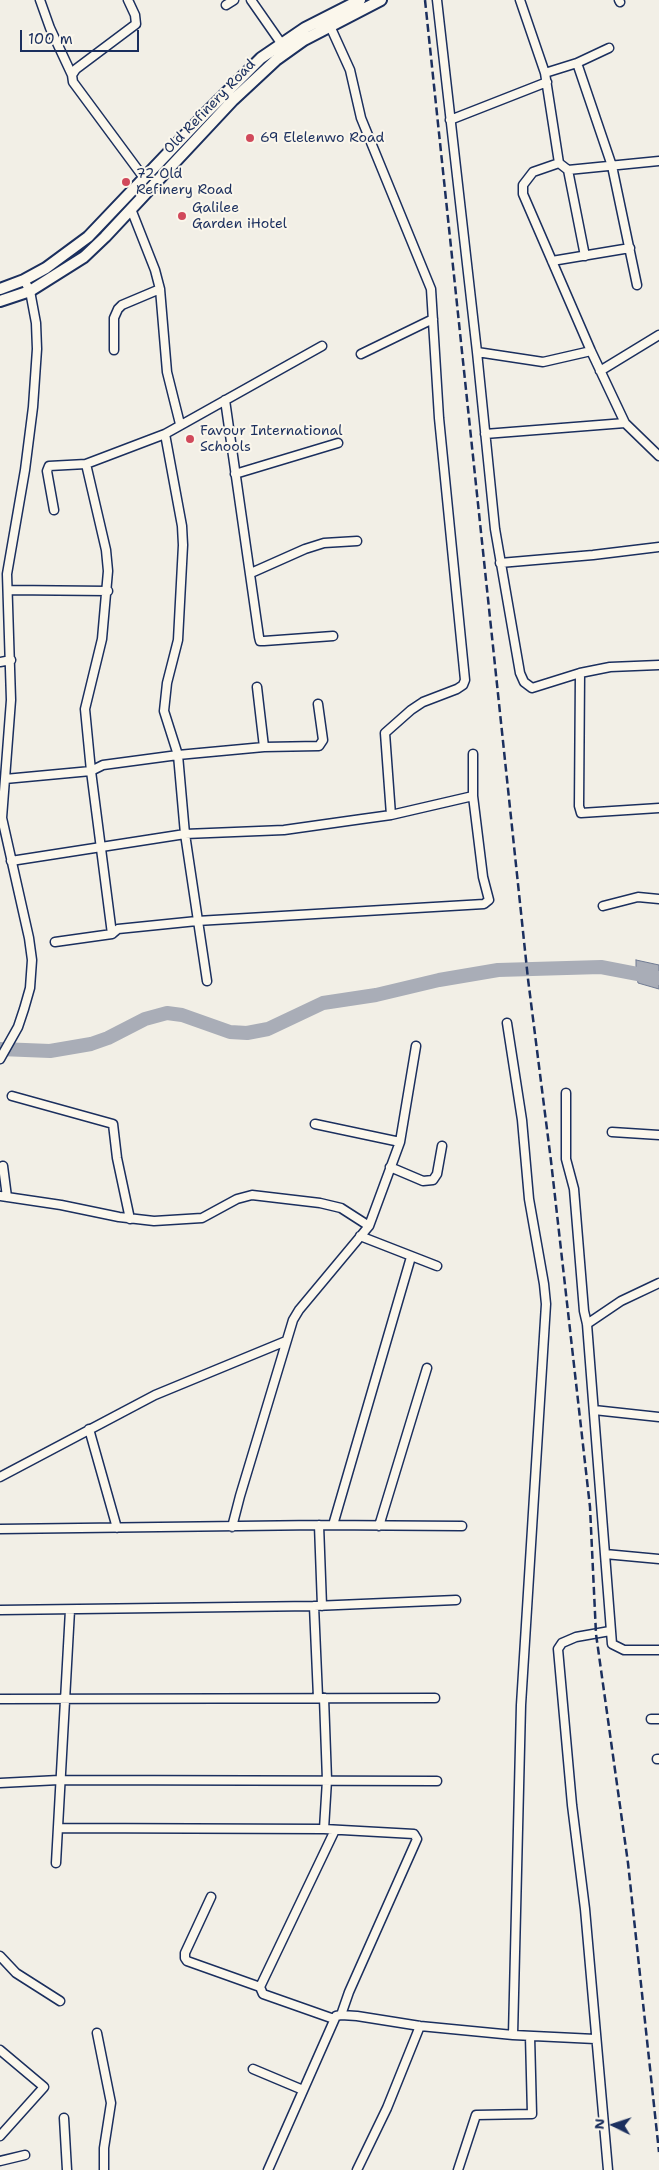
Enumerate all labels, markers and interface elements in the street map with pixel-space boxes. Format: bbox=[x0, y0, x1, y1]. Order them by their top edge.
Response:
scale bar bbox=[22, 20, 141, 52]
text: 100 m bbox=[28, 29, 73, 49]
street label: Old Refinery Road bbox=[161, 56, 259, 158]
place label: 69 Elelenwo Road bbox=[260, 130, 384, 146]
marker: 69 Elelenwo Road bbox=[244, 132, 256, 144]
place label: 72 Old Refinery Road bbox=[136, 166, 233, 198]
marker: 72 Old Refinery Road bbox=[120, 176, 132, 188]
place label: Galilee Garden iHotel bbox=[192, 200, 287, 232]
marker: Galilee Garden iHotel bbox=[176, 210, 188, 222]
place label: Favour International Schools bbox=[200, 423, 342, 456]
marker: Favour International Schools bbox=[184, 433, 196, 445]
north arrow bbox=[589, 2100, 639, 2150]
text: N bbox=[590, 2118, 608, 2130]

